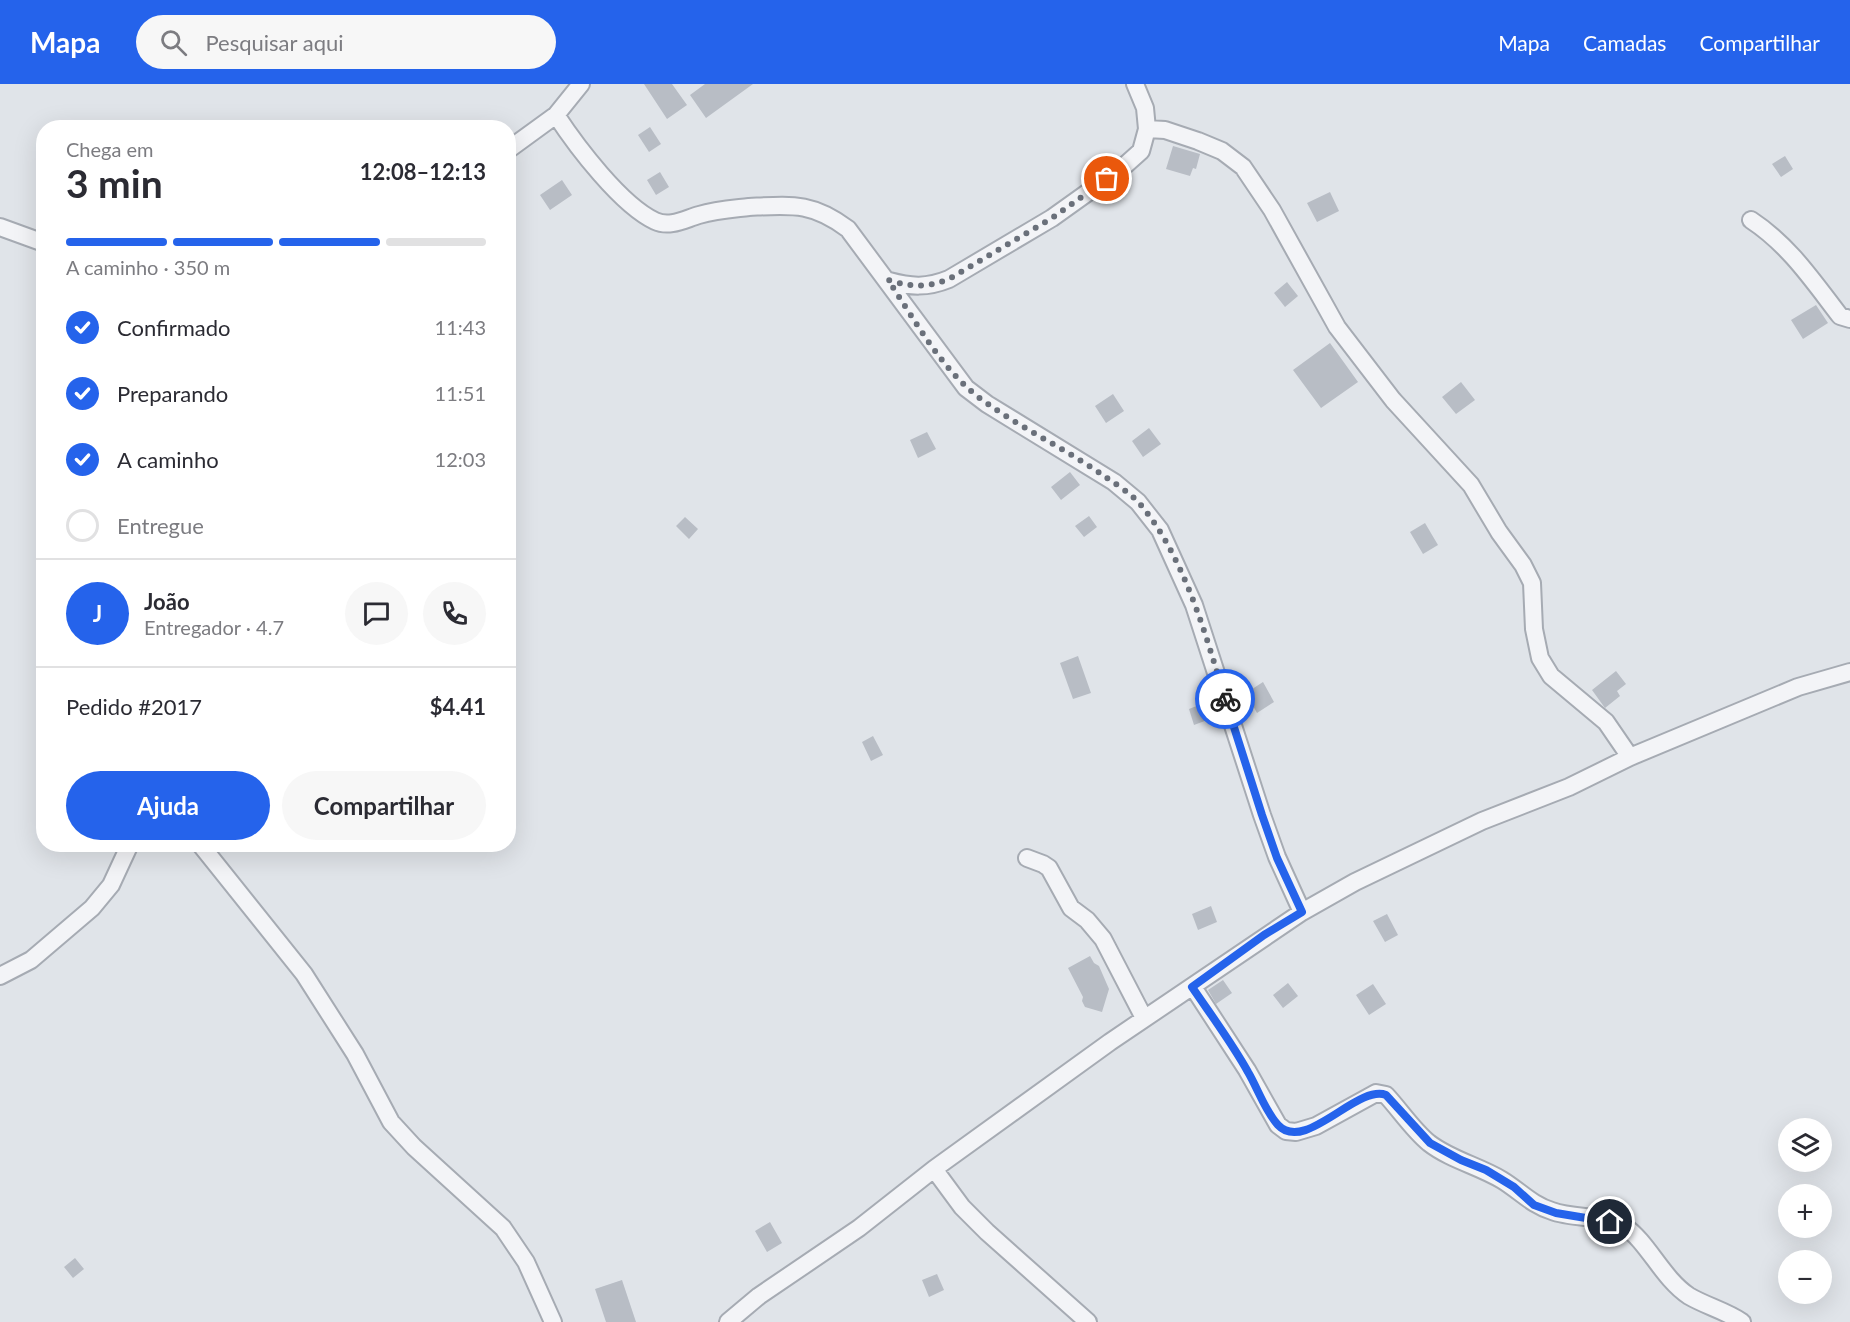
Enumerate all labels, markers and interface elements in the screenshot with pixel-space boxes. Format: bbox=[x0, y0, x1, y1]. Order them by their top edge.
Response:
search box bbox=[136, 15, 556, 69]
text: Mapa bbox=[30, 25, 100, 59]
icon: search bbox=[157, 26, 190, 59]
text: Pesquisar aqui bbox=[205, 29, 344, 56]
text: Mapa bbox=[1498, 30, 1550, 55]
text: Camadas bbox=[1583, 30, 1666, 55]
text: Compartilhar bbox=[1699, 30, 1820, 55]
text: Chega em bbox=[66, 137, 154, 161]
pin bbox=[1081, 153, 1132, 204]
text: 12:08–12:13 bbox=[360, 158, 486, 185]
text: 3 min bbox=[66, 160, 163, 206]
icon: bag bbox=[1090, 162, 1123, 195]
text: A caminho · 350 m bbox=[66, 255, 230, 279]
icon: check bbox=[66, 311, 99, 344]
text: Confirmado bbox=[117, 314, 230, 341]
text: 11:43 bbox=[435, 315, 486, 339]
icon: check bbox=[66, 377, 99, 410]
text: Preparando bbox=[117, 380, 228, 407]
text: 11:51 bbox=[435, 381, 486, 405]
icon: check bbox=[66, 443, 99, 476]
text: A caminho bbox=[117, 446, 219, 473]
text: 12:03 bbox=[435, 447, 486, 471]
text: Entregue bbox=[117, 512, 204, 539]
button: chat bbox=[345, 582, 408, 645]
button: phone bbox=[423, 582, 486, 645]
text: João bbox=[144, 588, 190, 615]
text: J bbox=[93, 600, 102, 627]
text: Entregador · 4.7 bbox=[144, 615, 284, 639]
courier bbox=[1195, 669, 1255, 729]
icon: bike bbox=[1209, 683, 1242, 716]
text: Pedido #2017 bbox=[66, 693, 202, 720]
text: $4.41 bbox=[430, 693, 486, 720]
button: Ajuda bbox=[66, 771, 270, 840]
button: Compartilhar bbox=[282, 771, 486, 840]
map controls bbox=[1778, 1118, 1832, 1304]
button: layers bbox=[1778, 1118, 1832, 1172]
button: + bbox=[1778, 1184, 1832, 1238]
pin bbox=[1584, 1196, 1635, 1247]
icon: home bbox=[1593, 1205, 1626, 1238]
button: − bbox=[1778, 1250, 1832, 1304]

